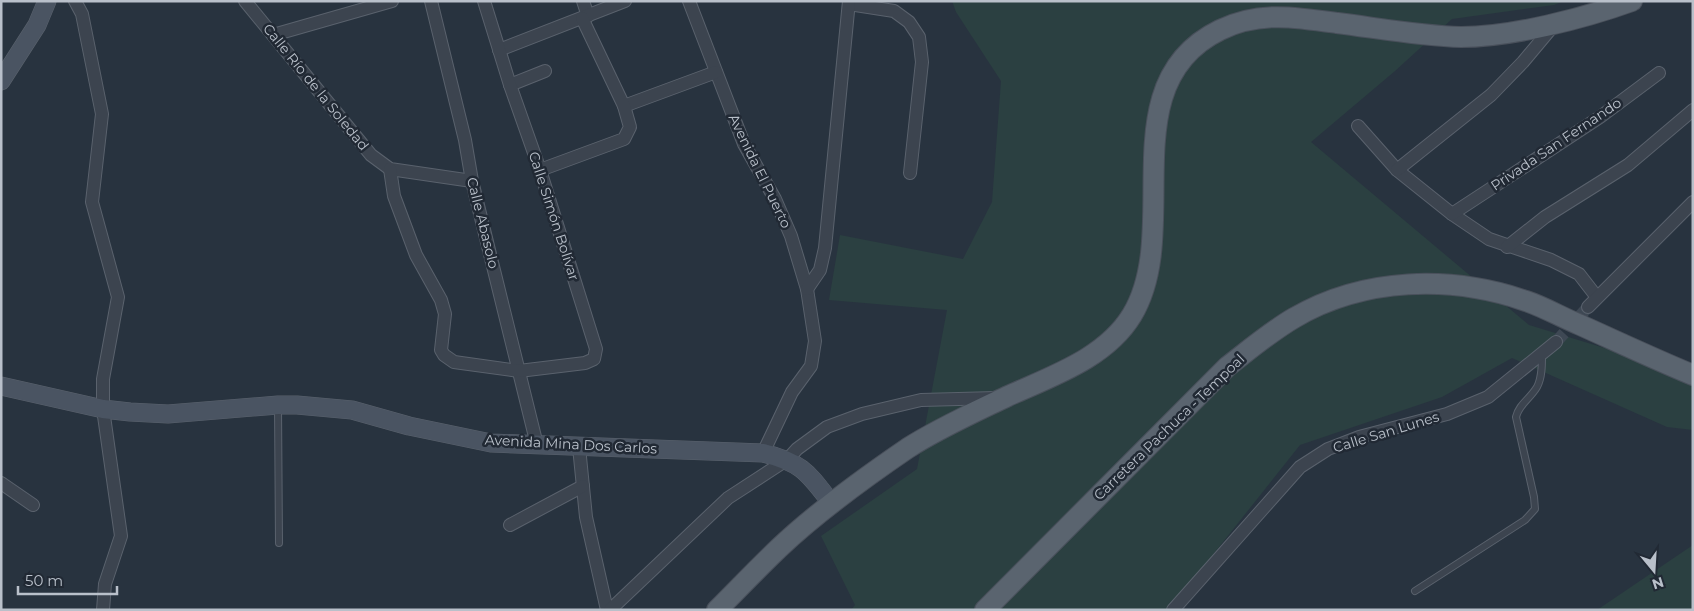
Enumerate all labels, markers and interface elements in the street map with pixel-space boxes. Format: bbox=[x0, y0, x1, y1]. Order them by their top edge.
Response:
street label: Calle Río de la Soledad bbox=[259, 20, 373, 154]
street label: Privada San Fernando bbox=[1487, 93, 1625, 195]
street label: Avenida El Puerto bbox=[725, 111, 796, 231]
street label: Calle Simón Bolívar bbox=[525, 149, 584, 283]
street label: Calle Abasolo bbox=[463, 175, 503, 271]
street label: Carretera Pachuca - Tempoal bbox=[1090, 350, 1248, 504]
street label: Calle San Lunes bbox=[1331, 407, 1441, 457]
street label: Avenida Mina Dos Carlos bbox=[484, 430, 658, 458]
north arrow bbox=[1629, 546, 1679, 596]
scale bar bbox=[18, 564, 116, 596]
text: 50 m bbox=[25, 571, 63, 590]
text: N bbox=[1650, 573, 1666, 594]

